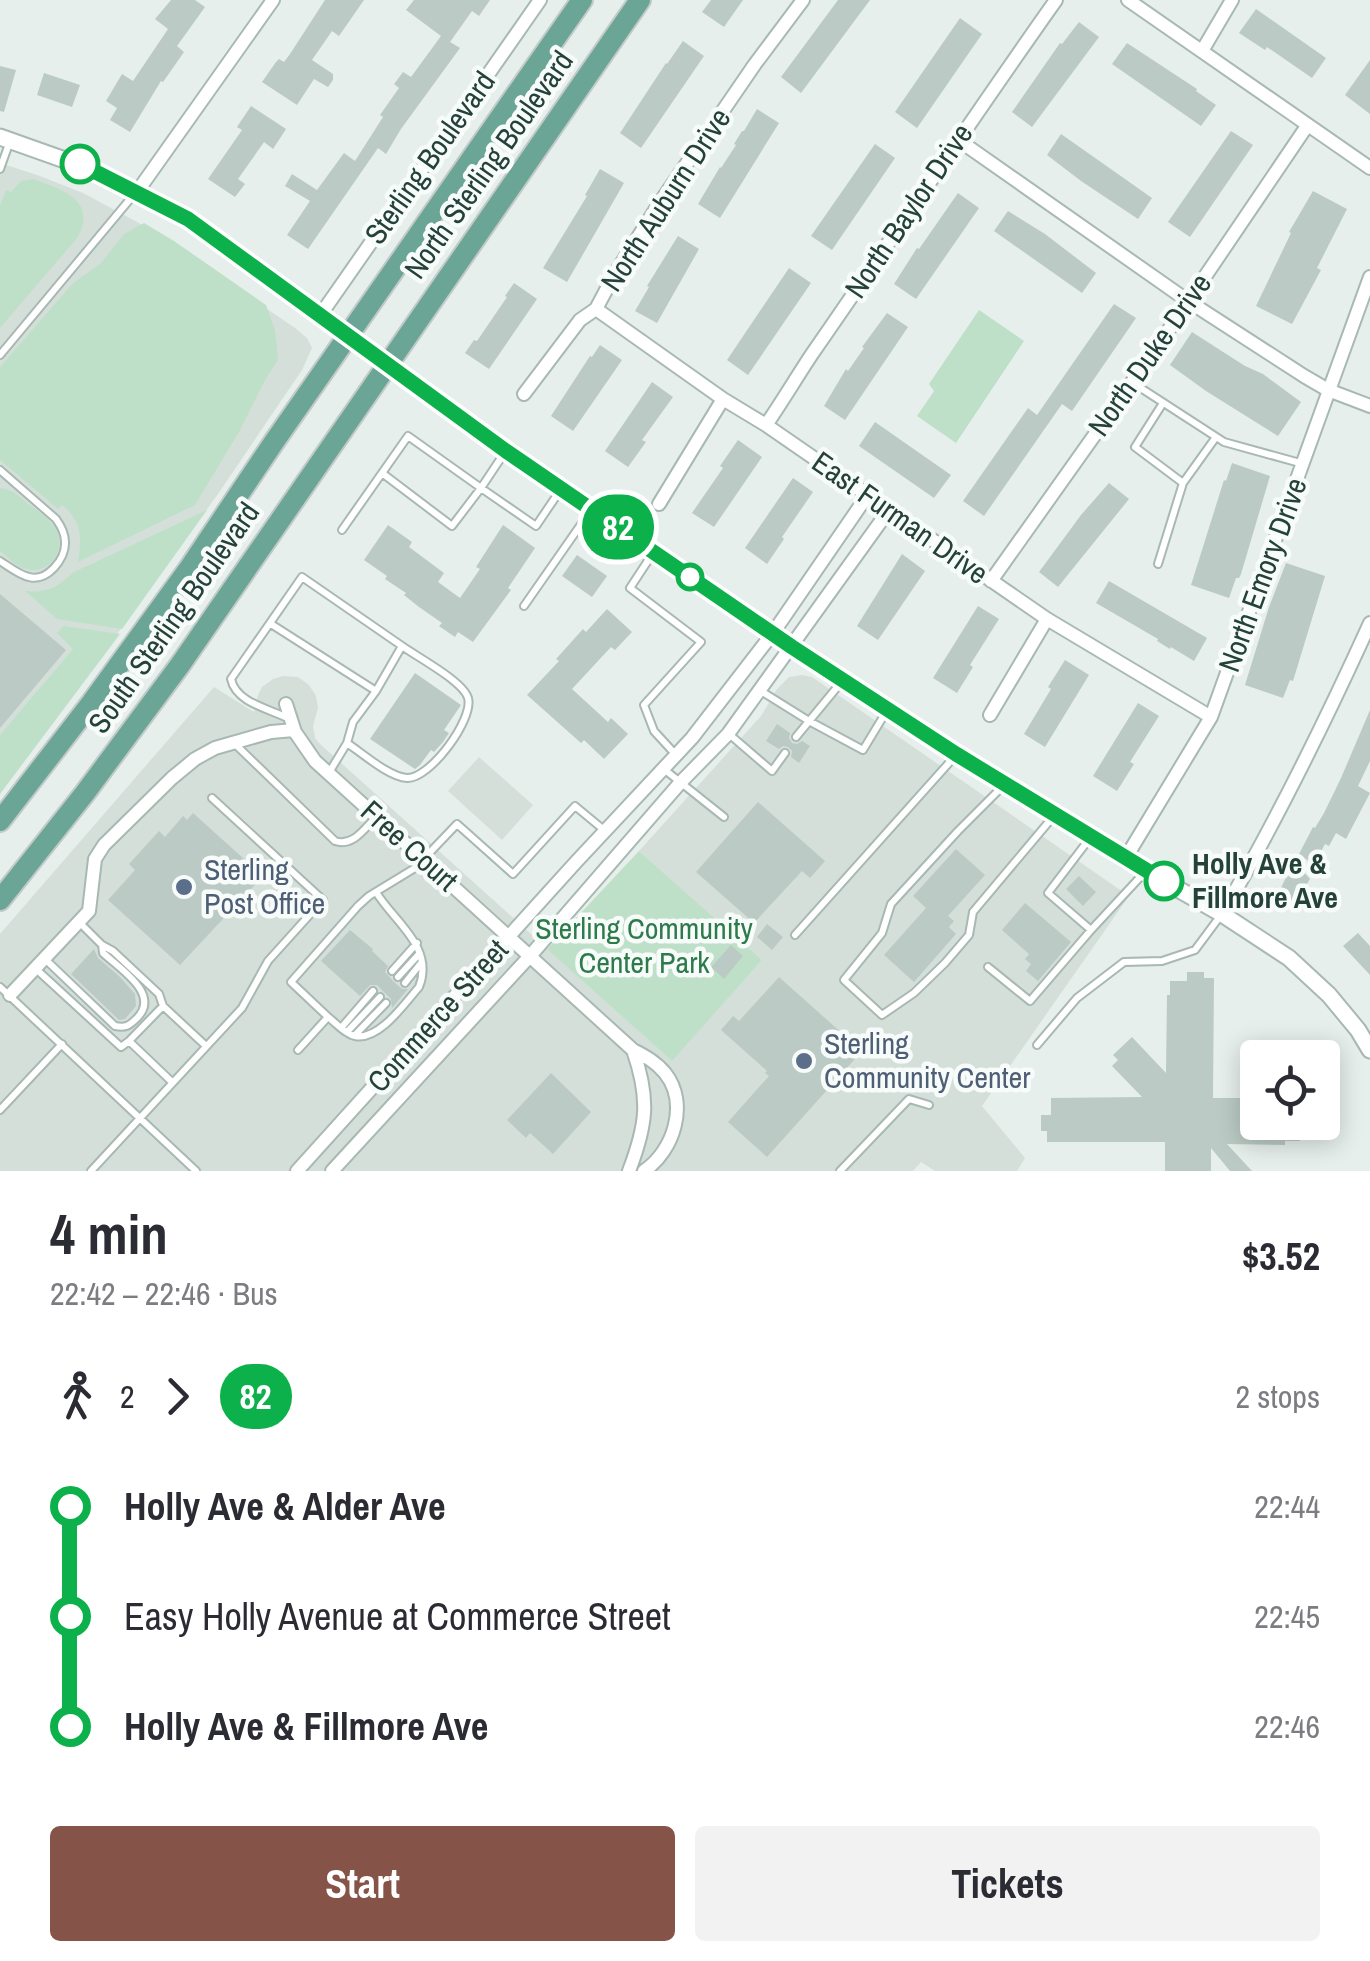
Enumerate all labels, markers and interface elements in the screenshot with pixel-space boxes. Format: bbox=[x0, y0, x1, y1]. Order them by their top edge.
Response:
street label: North Sterling Boulevard bbox=[395, 43, 582, 286]
street label: Sterling Boulevard bbox=[355, 63, 504, 252]
street label: North Auburn Drive bbox=[591, 100, 739, 299]
street label: North Baylor Drive bbox=[835, 115, 981, 305]
unlabelled marker bbox=[61, 145, 99, 183]
street label: North Duke Drive bbox=[1078, 265, 1220, 444]
street label: East Furman Drive bbox=[805, 442, 997, 593]
street label: North Emory Drive bbox=[1208, 472, 1316, 677]
street label: South Sterling Boulevard bbox=[78, 494, 268, 741]
line badge: 82 bbox=[573, 494, 663, 560]
text: 82 bbox=[602, 504, 634, 551]
unlabelled marker bbox=[677, 564, 703, 590]
street label: Free Court bbox=[353, 791, 467, 900]
place label: Holly Ave & Fillmore Ave bbox=[1192, 843, 1338, 917]
place label: Sterling Post Office bbox=[204, 849, 325, 923]
marker: Holly Ave & Fillmore Ave bbox=[1145, 862, 1183, 900]
marker: Sterling Post Office bbox=[173, 876, 195, 898]
park label: Sterling Community Center Park bbox=[535, 908, 753, 982]
street label: Commerce Street bbox=[358, 930, 517, 1100]
place label: Sterling Community Center bbox=[824, 1023, 1031, 1097]
map controls bbox=[1240, 1040, 1340, 1140]
button: locate bbox=[1240, 1040, 1340, 1140]
marker: Sterling Community Center bbox=[793, 1050, 815, 1072]
text: 4 min bbox=[50, 1197, 168, 1271]
text: $3.52 bbox=[1242, 1231, 1320, 1282]
text: 22:42 – 22:46 · Bus bbox=[50, 1272, 278, 1315]
icon: walk bbox=[50, 1369, 105, 1424]
icon: forward bbox=[150, 1369, 205, 1424]
text: 82 bbox=[240, 1373, 272, 1420]
text: 2 bbox=[120, 1375, 135, 1418]
text: 2 stops bbox=[1235, 1375, 1320, 1418]
text: Holly Ave & Alder Ave bbox=[124, 1481, 446, 1532]
text: 22:44 bbox=[1254, 1485, 1320, 1528]
text: Easy Holly Avenue at Commerce Street bbox=[124, 1591, 671, 1642]
text: 22:45 bbox=[1254, 1595, 1320, 1638]
text: Holly Ave & Fillmore Ave bbox=[124, 1701, 488, 1752]
text: 22:46 bbox=[1254, 1705, 1320, 1748]
button: Start bbox=[50, 1826, 675, 1941]
button: Tickets bbox=[695, 1826, 1320, 1941]

